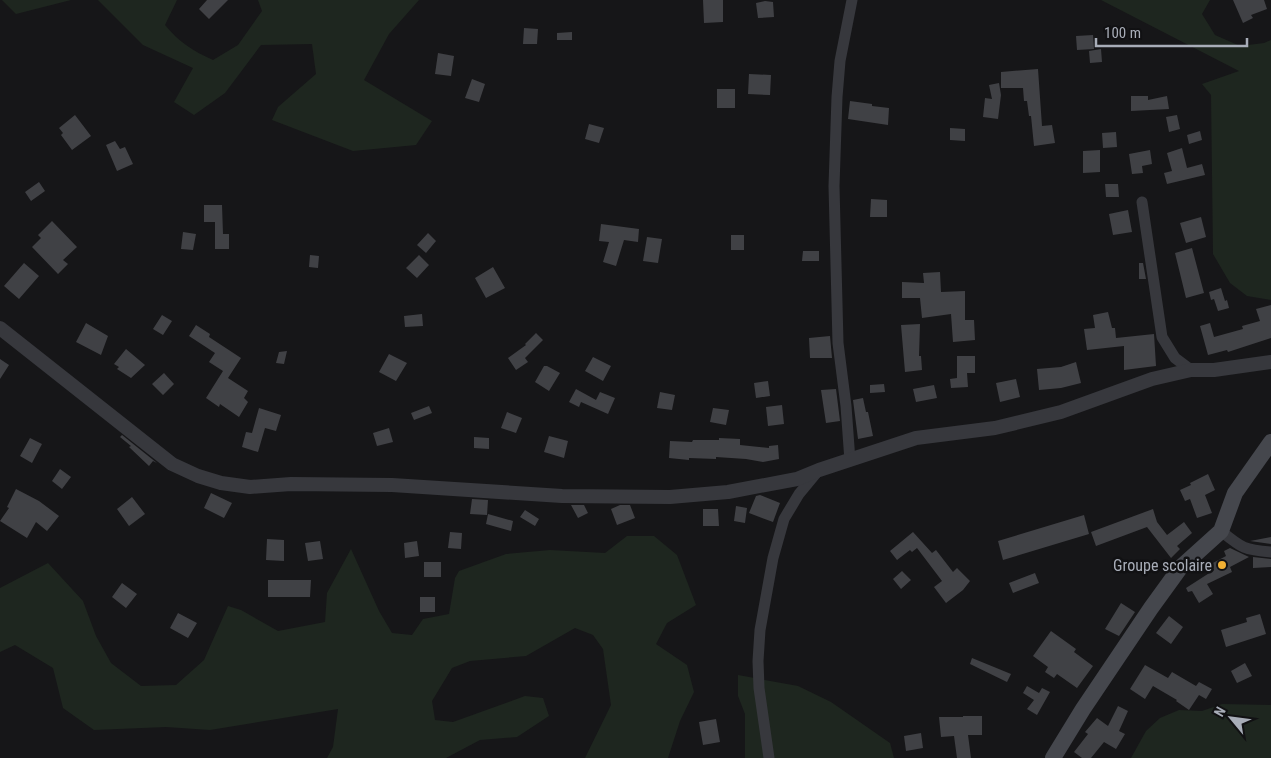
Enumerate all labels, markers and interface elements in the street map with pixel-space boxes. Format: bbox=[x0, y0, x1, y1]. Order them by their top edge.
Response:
scale bar bbox=[1096, 15, 1247, 47]
text: 100 m bbox=[1104, 24, 1141, 42]
place label: Groupe scolaire bbox=[1113, 556, 1212, 575]
marker: Groupe scolaire bbox=[1216, 559, 1228, 571]
north arrow bbox=[1206, 693, 1256, 743]
text: N bbox=[1211, 704, 1229, 719]

